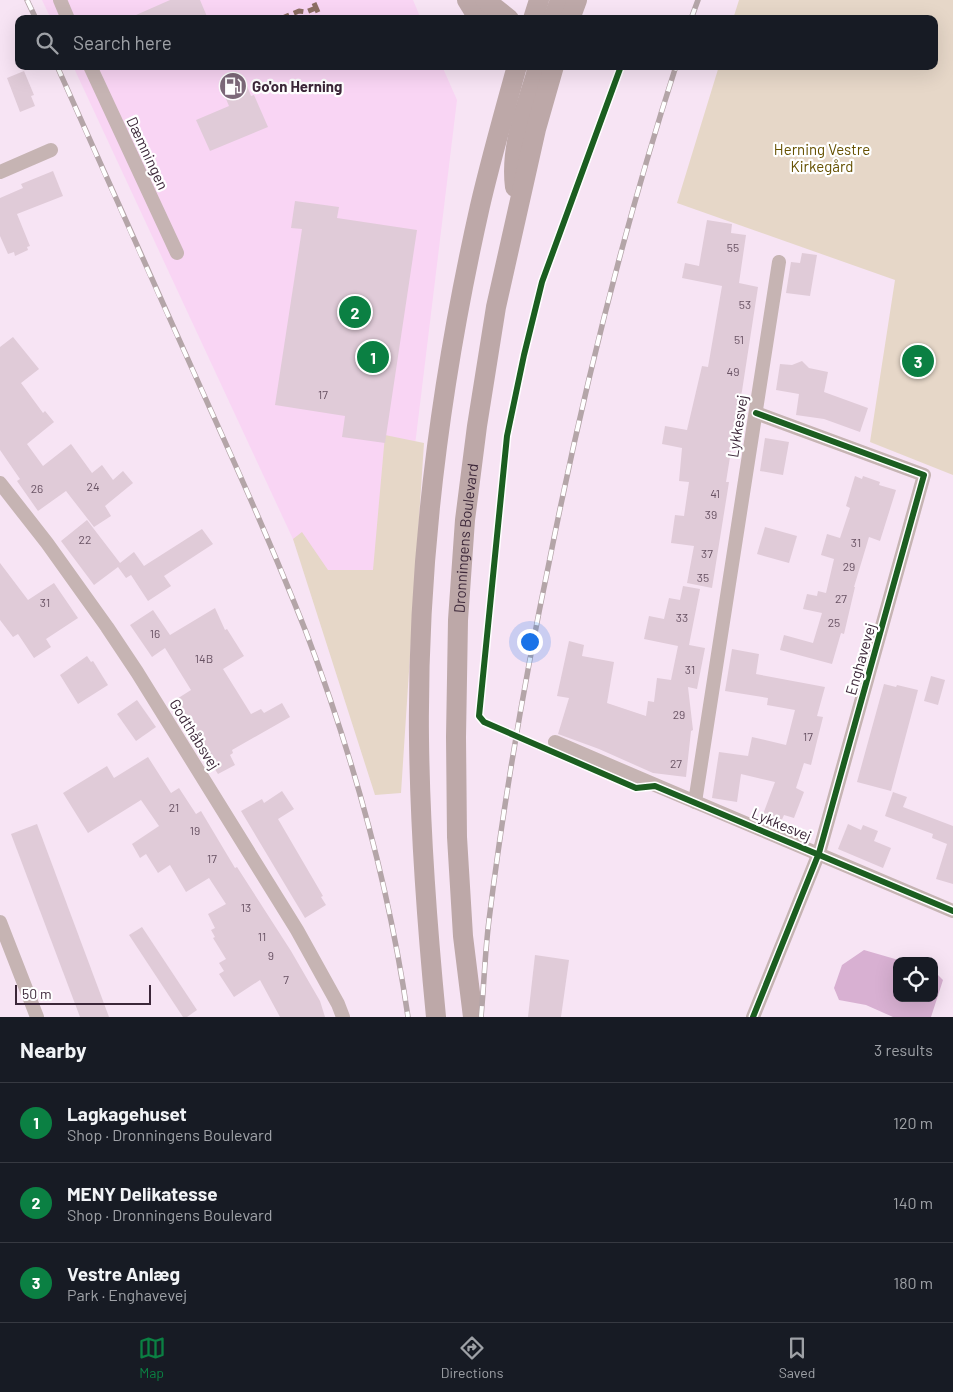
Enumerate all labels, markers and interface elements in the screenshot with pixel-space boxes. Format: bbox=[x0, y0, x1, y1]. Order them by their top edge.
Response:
search box bbox=[15, 15, 938, 70]
icon: search bbox=[33, 29, 61, 57]
text: Search here bbox=[73, 31, 172, 54]
fuel station icon: Go'on Herning bbox=[218, 71, 248, 101]
place label: Go'on Herning bbox=[252, 77, 342, 95]
street label: Dæmningen bbox=[123, 114, 173, 192]
park label: Herning Vestre Kirkegård bbox=[774, 140, 870, 175]
house number: 55 bbox=[727, 240, 739, 254]
pin: 2 bbox=[339, 293, 371, 331]
house number: 53 bbox=[739, 297, 751, 311]
house number: 51 bbox=[734, 332, 744, 346]
pin: 1 bbox=[357, 338, 389, 376]
pin: 3 bbox=[902, 342, 934, 380]
house number: 49 bbox=[727, 364, 739, 378]
house number: 17 bbox=[318, 387, 328, 401]
street label: Lykkesvej bbox=[723, 393, 751, 459]
street label: Dronningens Boulevard bbox=[450, 462, 481, 614]
house number: 24 bbox=[86, 479, 100, 493]
house number: 26 bbox=[31, 481, 43, 495]
house number: 41 bbox=[710, 486, 720, 500]
house number: 39 bbox=[705, 507, 717, 521]
house number: 22 bbox=[79, 532, 91, 546]
house number: 31 bbox=[851, 535, 861, 549]
house number: 37 bbox=[701, 546, 713, 560]
house number: 29 bbox=[843, 559, 855, 573]
house number: 35 bbox=[697, 570, 709, 584]
house number: 27 bbox=[835, 591, 847, 605]
house number: 31 bbox=[40, 595, 50, 609]
house number: 33 bbox=[676, 610, 688, 624]
house number: 25 bbox=[828, 615, 840, 629]
street label: Enghavevej bbox=[841, 621, 879, 697]
house number: 16 bbox=[150, 626, 160, 640]
your location bbox=[517, 629, 543, 655]
house number: 14B bbox=[195, 651, 213, 665]
house number: 31 bbox=[685, 662, 695, 676]
street label: Godthåbsvej bbox=[166, 695, 224, 773]
house number: 29 bbox=[673, 707, 685, 721]
house number: 17 bbox=[803, 729, 813, 743]
house number: 27 bbox=[670, 756, 682, 770]
house number: 21 bbox=[169, 800, 179, 814]
street label: Lykkesvej bbox=[749, 803, 815, 845]
house number: 19 bbox=[190, 823, 200, 837]
house number: 17 bbox=[207, 851, 217, 865]
house number: 13 bbox=[241, 900, 251, 914]
house number: 11 bbox=[258, 929, 266, 943]
house number: 9 bbox=[268, 948, 274, 962]
map controls bbox=[893, 957, 938, 1002]
button: locate bbox=[893, 957, 938, 1002]
house number: 7 bbox=[283, 972, 289, 986]
scale bar bbox=[15, 982, 151, 1005]
text: 50 m bbox=[22, 985, 51, 1002]
text: Nearby bbox=[20, 1037, 86, 1062]
text: 3 results bbox=[874, 1040, 933, 1059]
text: Lagkagehuset bbox=[67, 1102, 187, 1125]
text: 1 bbox=[33, 1113, 39, 1132]
text: 120 m bbox=[893, 1113, 933, 1132]
text: Shop · Dronningens Boulevard bbox=[67, 1125, 273, 1144]
text: MENY Delikatesse bbox=[67, 1182, 218, 1205]
text: 2 bbox=[32, 1193, 40, 1212]
text: 140 m bbox=[893, 1193, 933, 1212]
text: Shop · Dronningens Boulevard bbox=[67, 1205, 273, 1224]
text: Vestre Anlæg bbox=[67, 1262, 180, 1285]
text: 3 bbox=[32, 1273, 40, 1292]
text: 180 m bbox=[894, 1273, 933, 1292]
text: Park · Enghavevej bbox=[67, 1285, 187, 1304]
tab: Map bbox=[138, 1334, 166, 1381]
tab: Directions bbox=[441, 1334, 503, 1381]
tab: Saved bbox=[779, 1334, 815, 1381]

